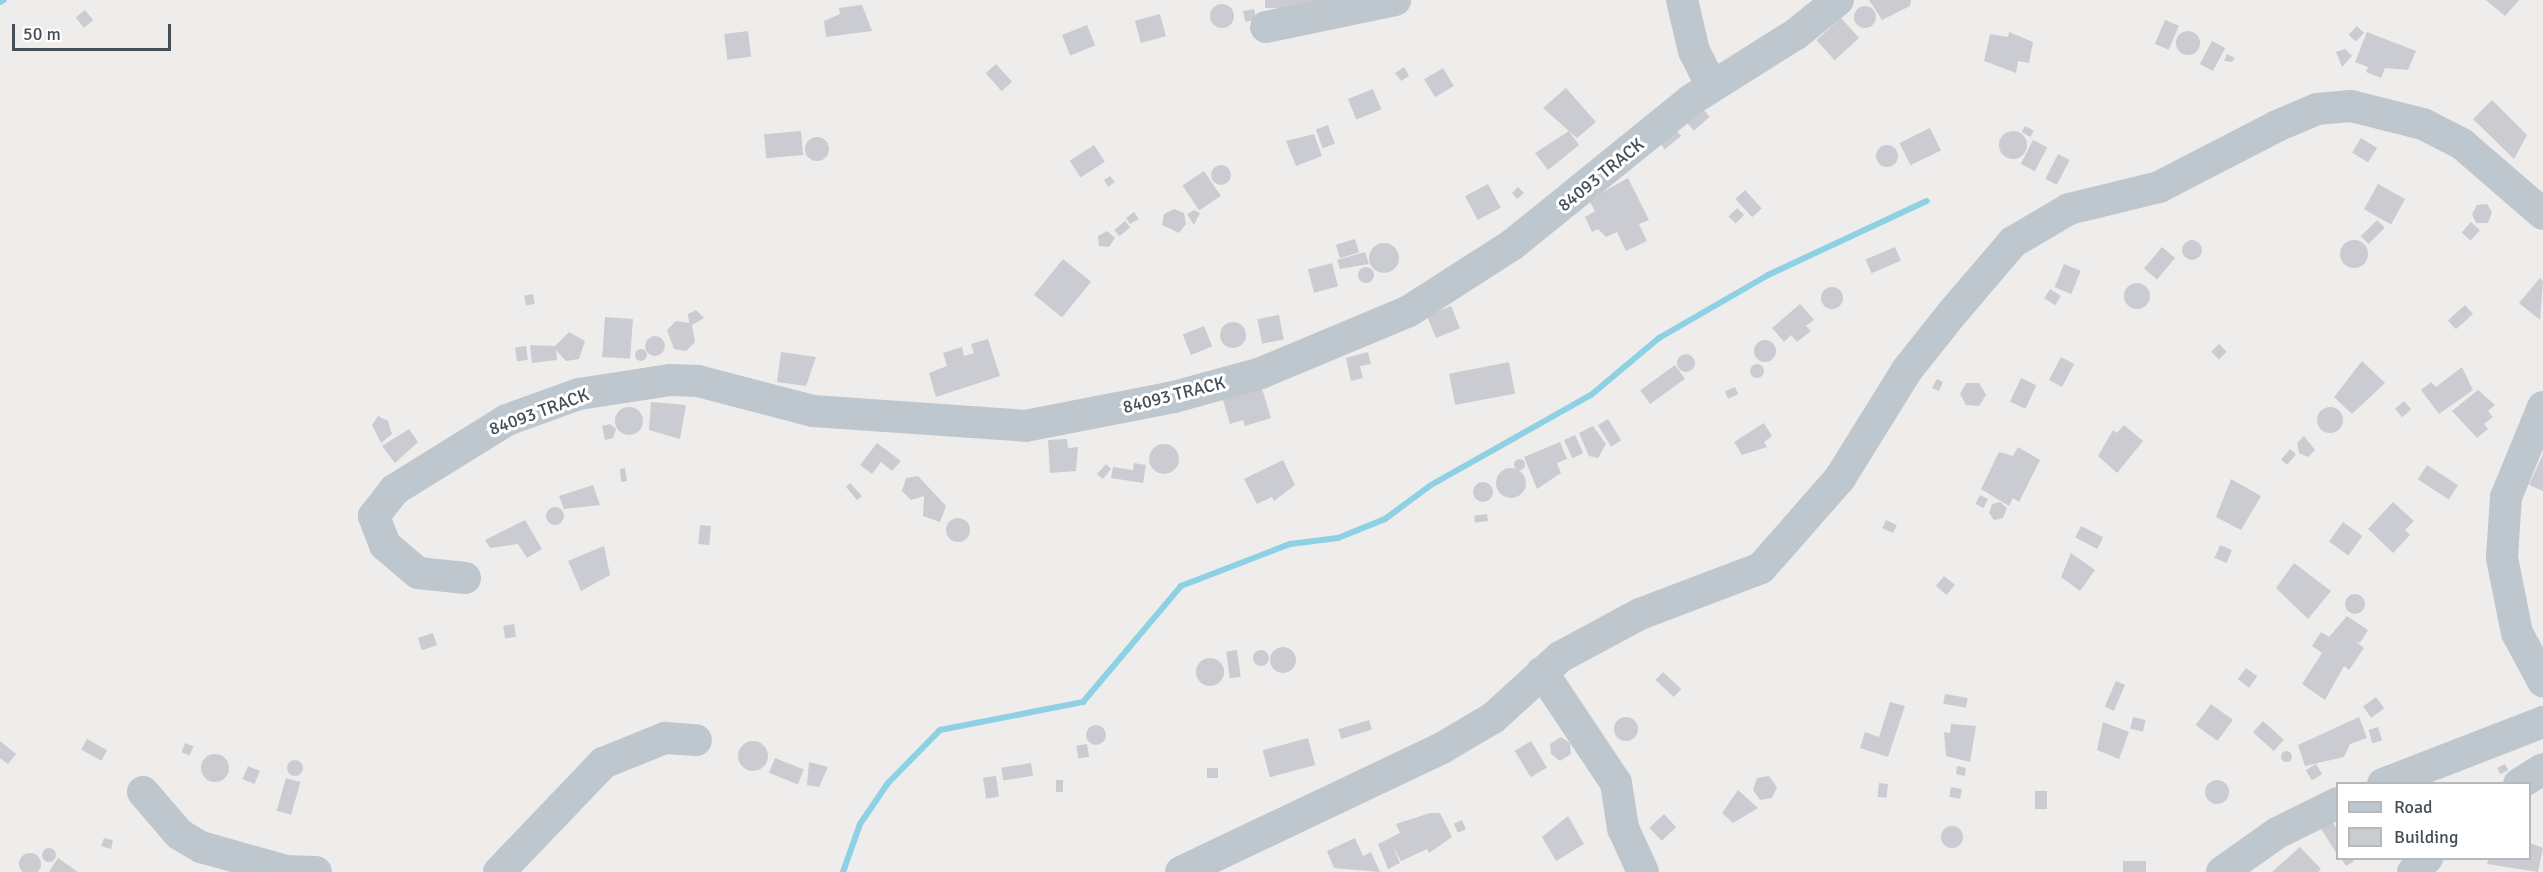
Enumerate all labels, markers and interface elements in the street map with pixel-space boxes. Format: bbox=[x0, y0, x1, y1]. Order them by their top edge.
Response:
scale bar bbox=[15, 12, 174, 50]
text: 50 m bbox=[23, 23, 61, 45]
street label: 84093 TRACK bbox=[1554, 134, 1648, 216]
street label: 84093 TRACK bbox=[1121, 372, 1227, 418]
street label: 84093 TRACK bbox=[486, 384, 592, 440]
legend bbox=[2336, 782, 2531, 860]
text: Road bbox=[2394, 796, 2433, 818]
text: Building bbox=[2394, 826, 2458, 848]

